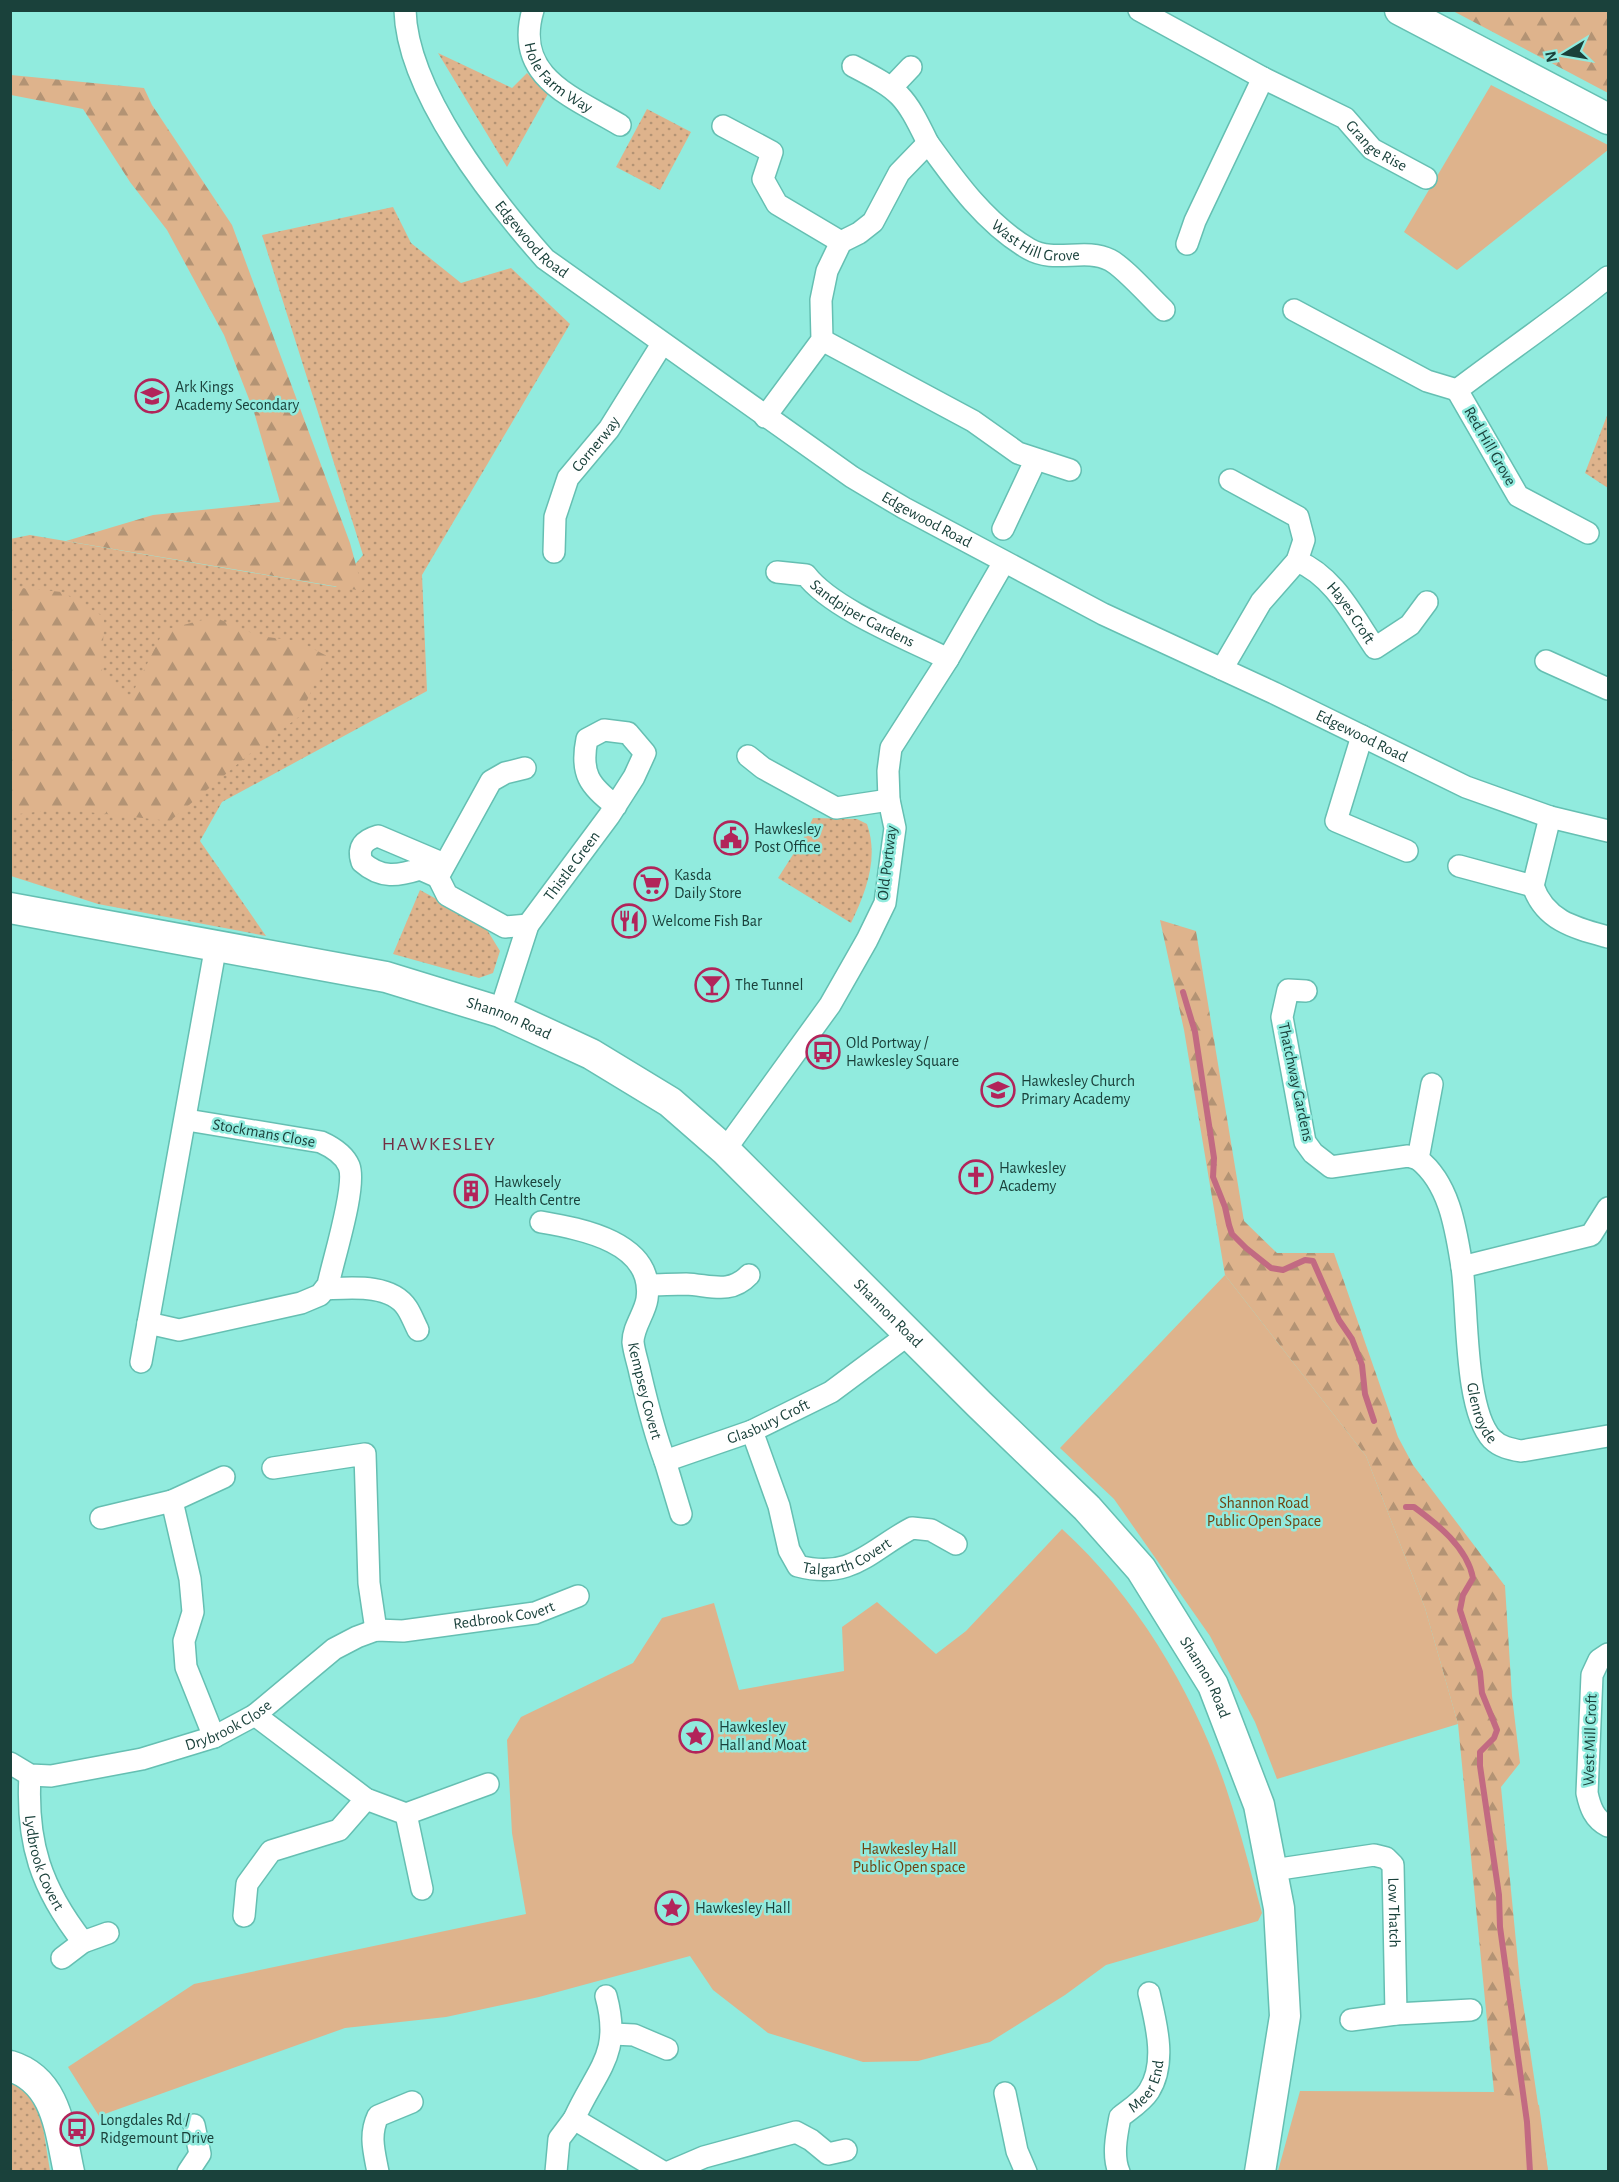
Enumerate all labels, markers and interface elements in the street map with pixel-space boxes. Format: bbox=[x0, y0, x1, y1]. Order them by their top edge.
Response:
north arrow bbox=[1535, 24, 1595, 84]
street label: Hole Farm Way bbox=[521, 41, 595, 117]
text: N bbox=[1542, 50, 1560, 64]
street label: Grange Rise bbox=[1343, 117, 1410, 174]
street label: Edgewood Road bbox=[492, 198, 571, 281]
street label: Wast Hill Grove bbox=[988, 217, 1080, 264]
school or university icon: Ark Kings Academy Secondary bbox=[134, 378, 170, 414]
place label: Ark Kings Academy Secondary bbox=[175, 379, 300, 414]
street label: Red Hill Grove bbox=[1461, 404, 1519, 488]
street label: Cornerway bbox=[569, 413, 624, 475]
street label: Edgewood Road bbox=[879, 489, 974, 551]
street label: Sandpiper Gardens bbox=[807, 577, 917, 650]
street label: Hayes Croft bbox=[1324, 579, 1378, 647]
street label: Edgewood Road bbox=[1313, 707, 1410, 765]
public building icon: Hawkesley Post Office bbox=[713, 820, 749, 856]
place label: Hawkesley Post Office bbox=[754, 821, 821, 855]
street label: Old Portway bbox=[874, 825, 901, 901]
street label: Thistle Green bbox=[541, 828, 603, 904]
supermarket icon: Kasda Daily Store bbox=[633, 866, 669, 902]
place label: Kasda Daily Store bbox=[674, 867, 742, 902]
restaurant icon: Welcome Fish Bar bbox=[611, 903, 647, 939]
place label: Welcome Fish Bar bbox=[652, 913, 763, 929]
bar icon: The Tunnel bbox=[694, 967, 730, 1003]
place label: The Tunnel bbox=[735, 977, 803, 993]
street label: Shannon Road bbox=[465, 994, 554, 1042]
street label: Thatchway Gardens bbox=[1275, 1021, 1316, 1143]
bus stop icon: Old Portway / Hawkesley Square bbox=[805, 1034, 841, 1070]
place label: Old Portway / Hawkesley Square bbox=[846, 1035, 959, 1070]
school or university icon: Hawkesley Church Primary Academy bbox=[980, 1072, 1016, 1108]
place label: Hawkesley Church Primary Academy bbox=[1021, 1073, 1135, 1108]
street label: Stockmans Close bbox=[211, 1116, 317, 1150]
district label: HAWKESLEY bbox=[382, 1134, 496, 1154]
church icon: Hawkesley Academy bbox=[958, 1159, 994, 1195]
place label: Hawkesley Academy bbox=[999, 1160, 1066, 1195]
building icon: Hawkesely Health Centre bbox=[453, 1173, 489, 1209]
place label: Hawkesely Health Centre bbox=[494, 1174, 581, 1208]
street label: Shannon Road bbox=[851, 1276, 926, 1351]
street label: Kempsey Covert bbox=[625, 1341, 665, 1441]
street label: Glenroyde bbox=[1464, 1381, 1500, 1447]
street label: Glasbury Croft bbox=[725, 1396, 812, 1447]
park label: Shannon Road Public Open Space bbox=[1207, 1495, 1321, 1529]
street label: Talgarth Covert bbox=[801, 1535, 894, 1578]
street label: Redbrook Covert bbox=[452, 1598, 557, 1632]
street label: Shannon Road bbox=[1177, 1634, 1233, 1720]
street label: West Mill Croft bbox=[1580, 1694, 1600, 1786]
street label: Drybrook Close bbox=[183, 1697, 274, 1753]
place icon: Hawkesley Hall and Moat bbox=[678, 1718, 714, 1754]
place label: Hawkesley Hall and Moat bbox=[719, 1719, 807, 1753]
street label: Lydbrook Covert bbox=[22, 1814, 67, 1913]
park label: Hawkesley Hall Public Open space bbox=[853, 1841, 965, 1875]
street label: Low Thatch bbox=[1385, 1877, 1403, 1948]
place icon: Hawkesley Hall bbox=[654, 1890, 690, 1926]
place label: Hawkesley Hall bbox=[695, 1900, 791, 1917]
street label: Meer End bbox=[1125, 2059, 1167, 2116]
bus stop icon: Longdales Rd / Ridgemount Drive bbox=[59, 2111, 95, 2147]
place label: Longdales Rd / Ridgemount Drive bbox=[100, 2112, 214, 2146]

